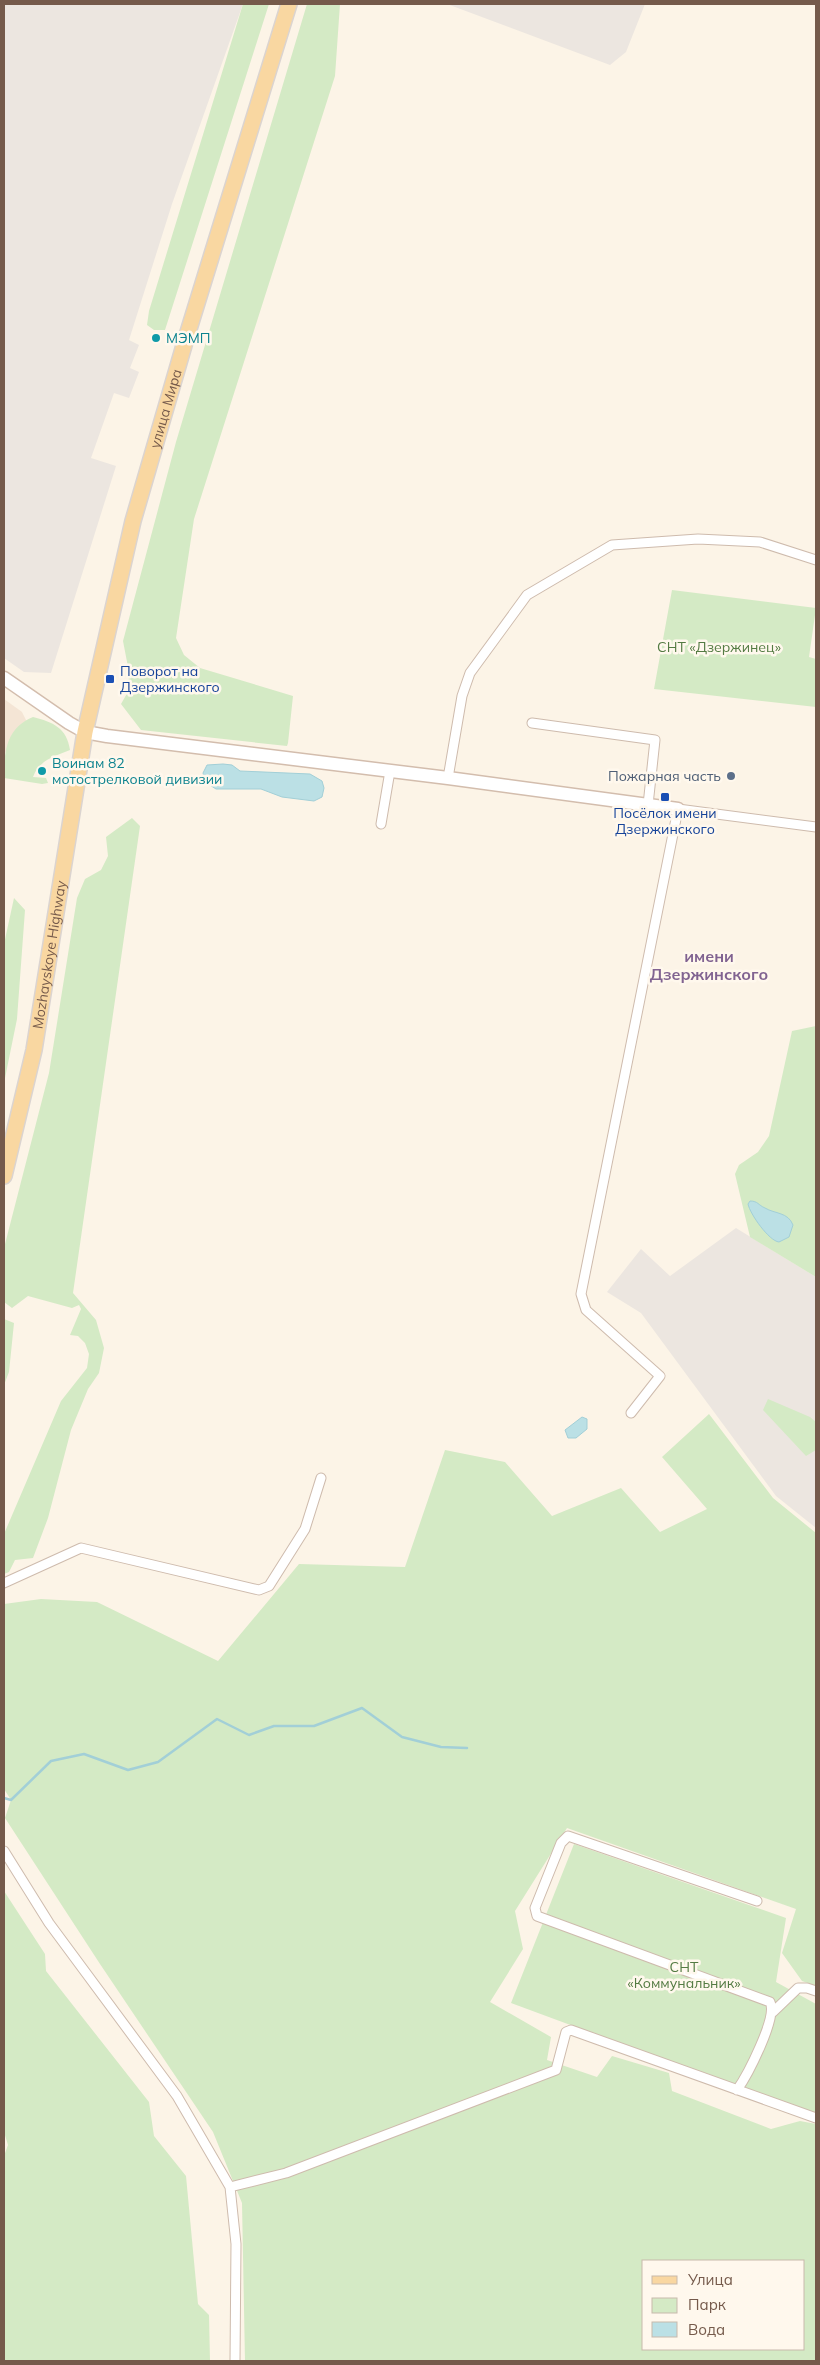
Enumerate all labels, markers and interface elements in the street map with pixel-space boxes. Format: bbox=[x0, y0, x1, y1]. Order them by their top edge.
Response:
place label: МЭМП bbox=[166, 329, 210, 347]
marker: МЭМП bbox=[150, 332, 162, 344]
street label: улица Мира bbox=[146, 367, 186, 450]
park label: СНТ «Дзержинец» bbox=[657, 638, 781, 656]
place label: Поворот на Дзержинского bbox=[120, 662, 220, 696]
marker: Поворот на Дзержинского bbox=[104, 673, 116, 685]
place label: Воинам 82 мотострелковой дивизии bbox=[52, 754, 222, 788]
marker: Воинам 82 мотострелковой дивизии bbox=[36, 765, 48, 777]
place label: Пожарная часть bbox=[608, 767, 721, 785]
marker: Пожарная часть bbox=[725, 770, 737, 782]
marker: Посёлок имени Дзержинского bbox=[659, 791, 671, 803]
place label: Посёлок имени Дзержинского bbox=[613, 804, 717, 838]
street label: Mozhayskoye Highway bbox=[29, 879, 70, 1030]
district label: имени Дзержинского bbox=[650, 946, 768, 984]
park label: СНТ «Коммунальник» bbox=[627, 1958, 741, 1992]
legend bbox=[642, 2260, 805, 2350]
text: Улица bbox=[687, 2270, 733, 2289]
text: Парк bbox=[688, 2295, 727, 2314]
text: Вода bbox=[688, 2320, 725, 2339]

